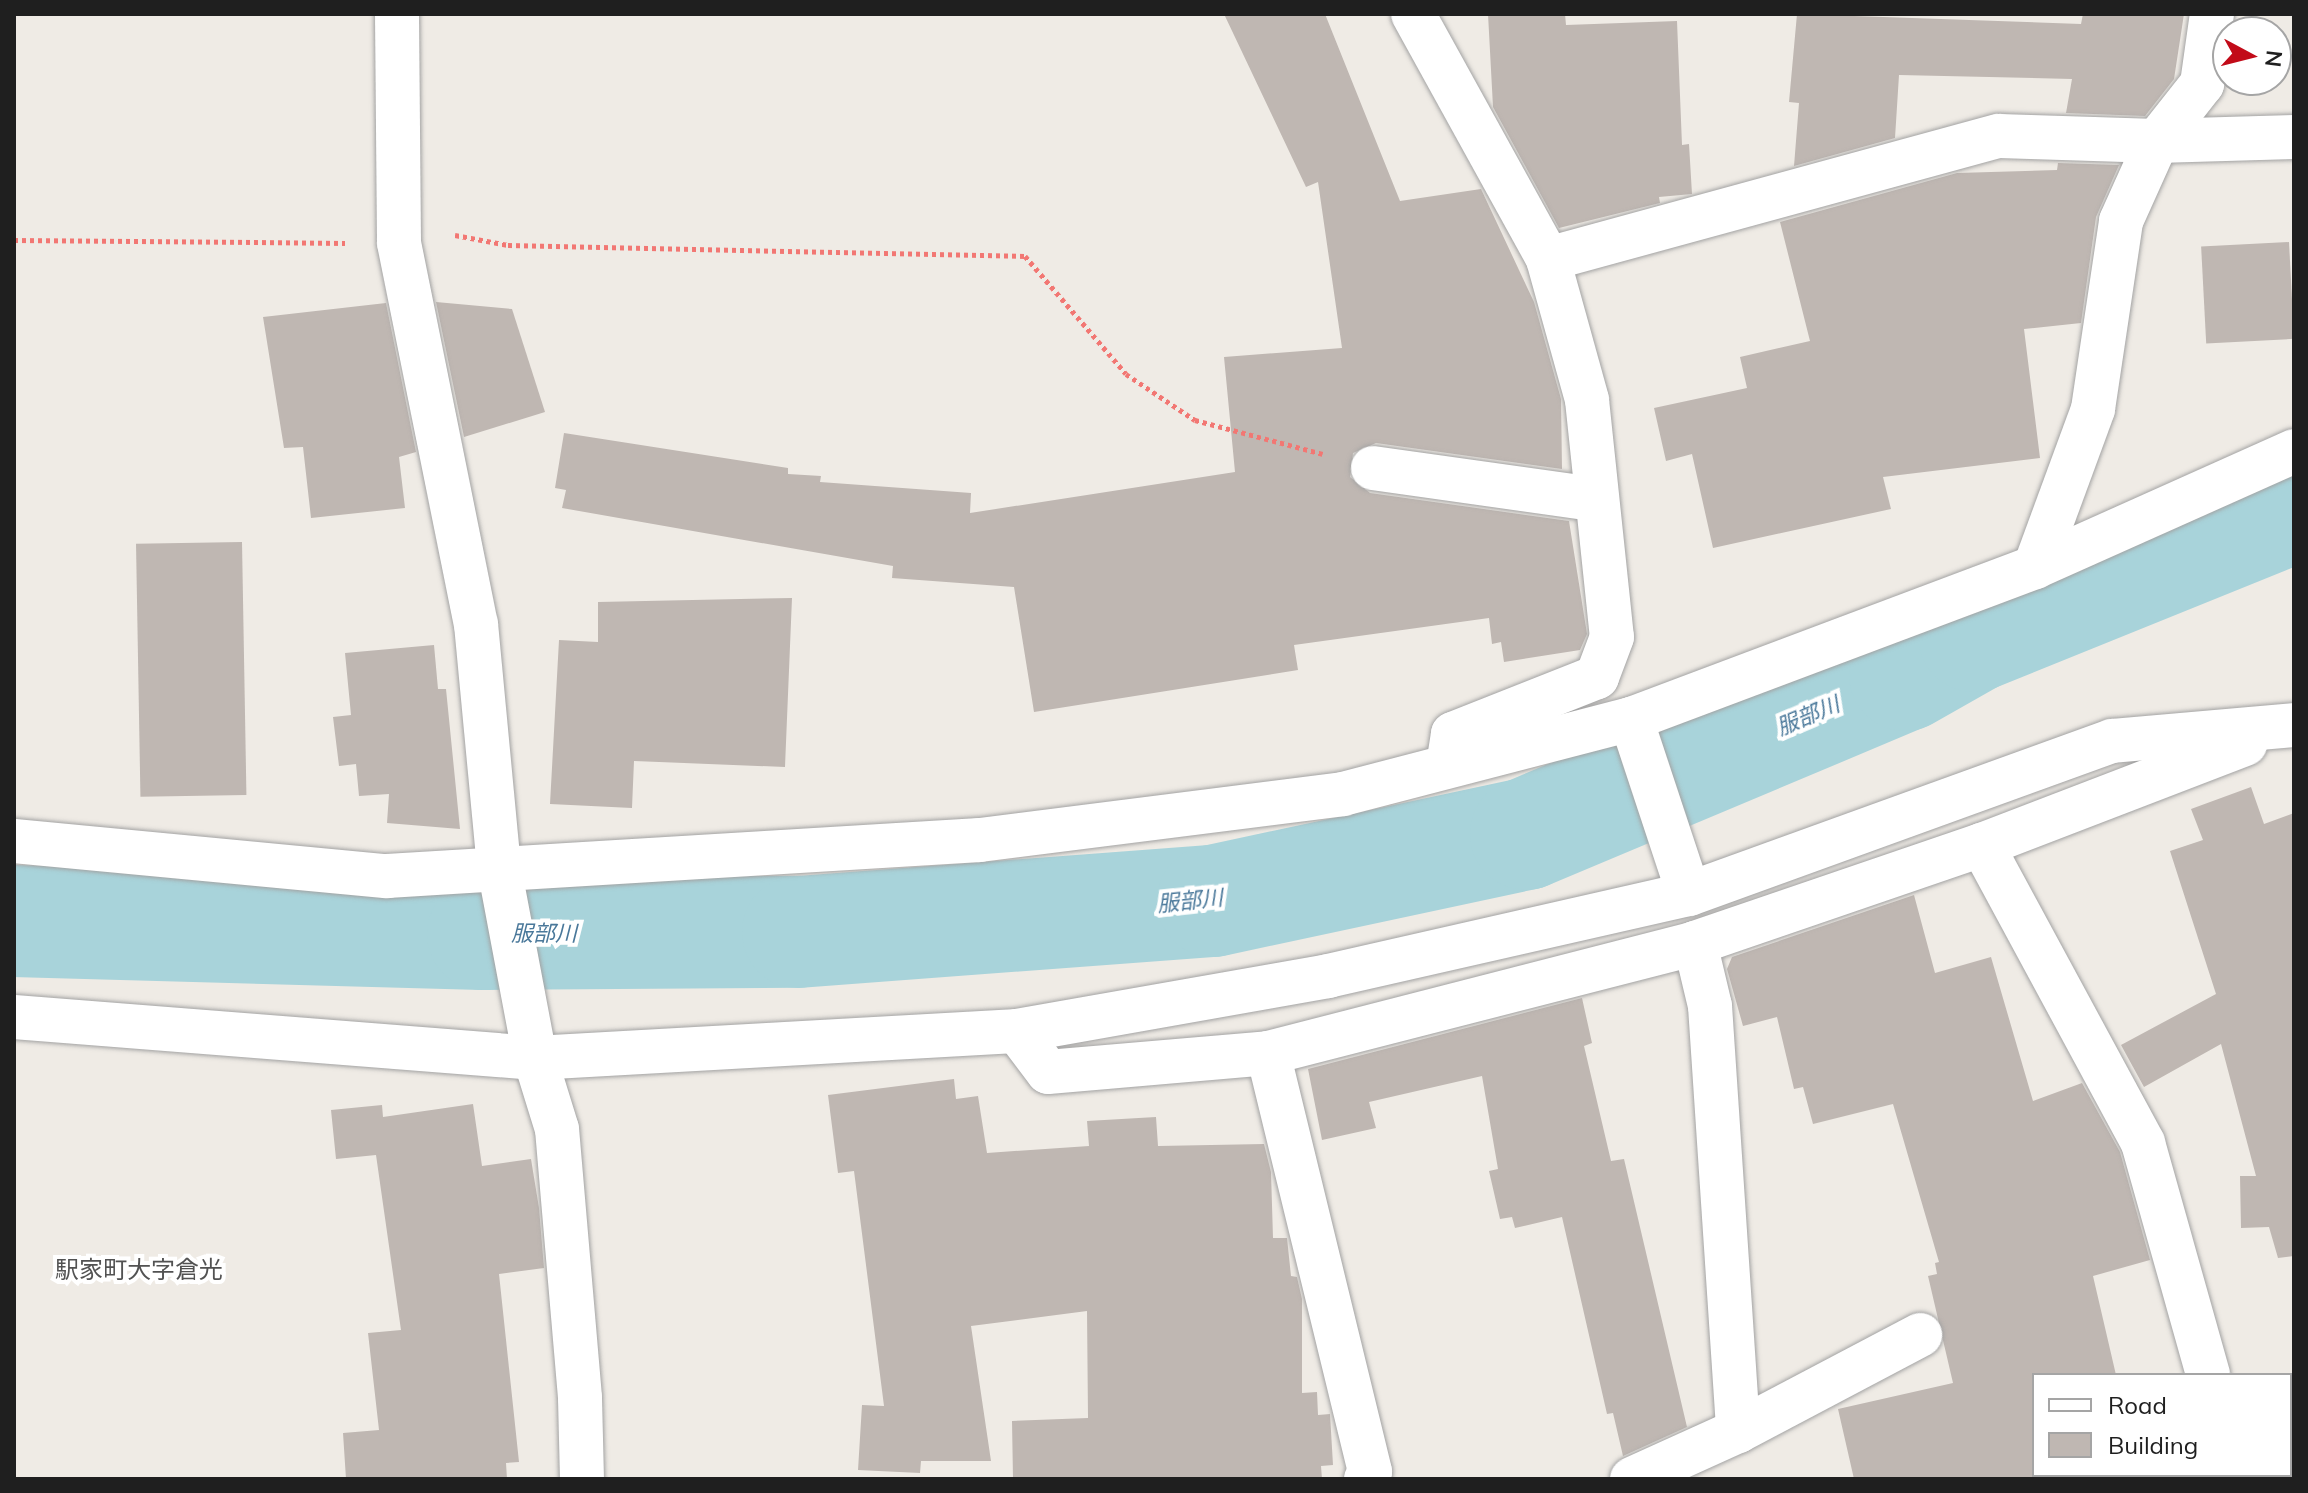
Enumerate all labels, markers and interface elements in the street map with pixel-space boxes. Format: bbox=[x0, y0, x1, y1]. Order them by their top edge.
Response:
north arrow bbox=[2212, 16, 2292, 96]
text: N bbox=[2259, 49, 2289, 69]
water label: 服部川 bbox=[1772, 691, 1844, 741]
water label: 服部川 bbox=[1156, 884, 1224, 918]
water label: 服部川 bbox=[511, 921, 577, 947]
district label: 駅家町大字倉光 bbox=[55, 1256, 223, 1284]
legend bbox=[2032, 1373, 2292, 1477]
text: Road bbox=[2108, 1390, 2167, 1420]
text: Building bbox=[2108, 1430, 2198, 1460]

